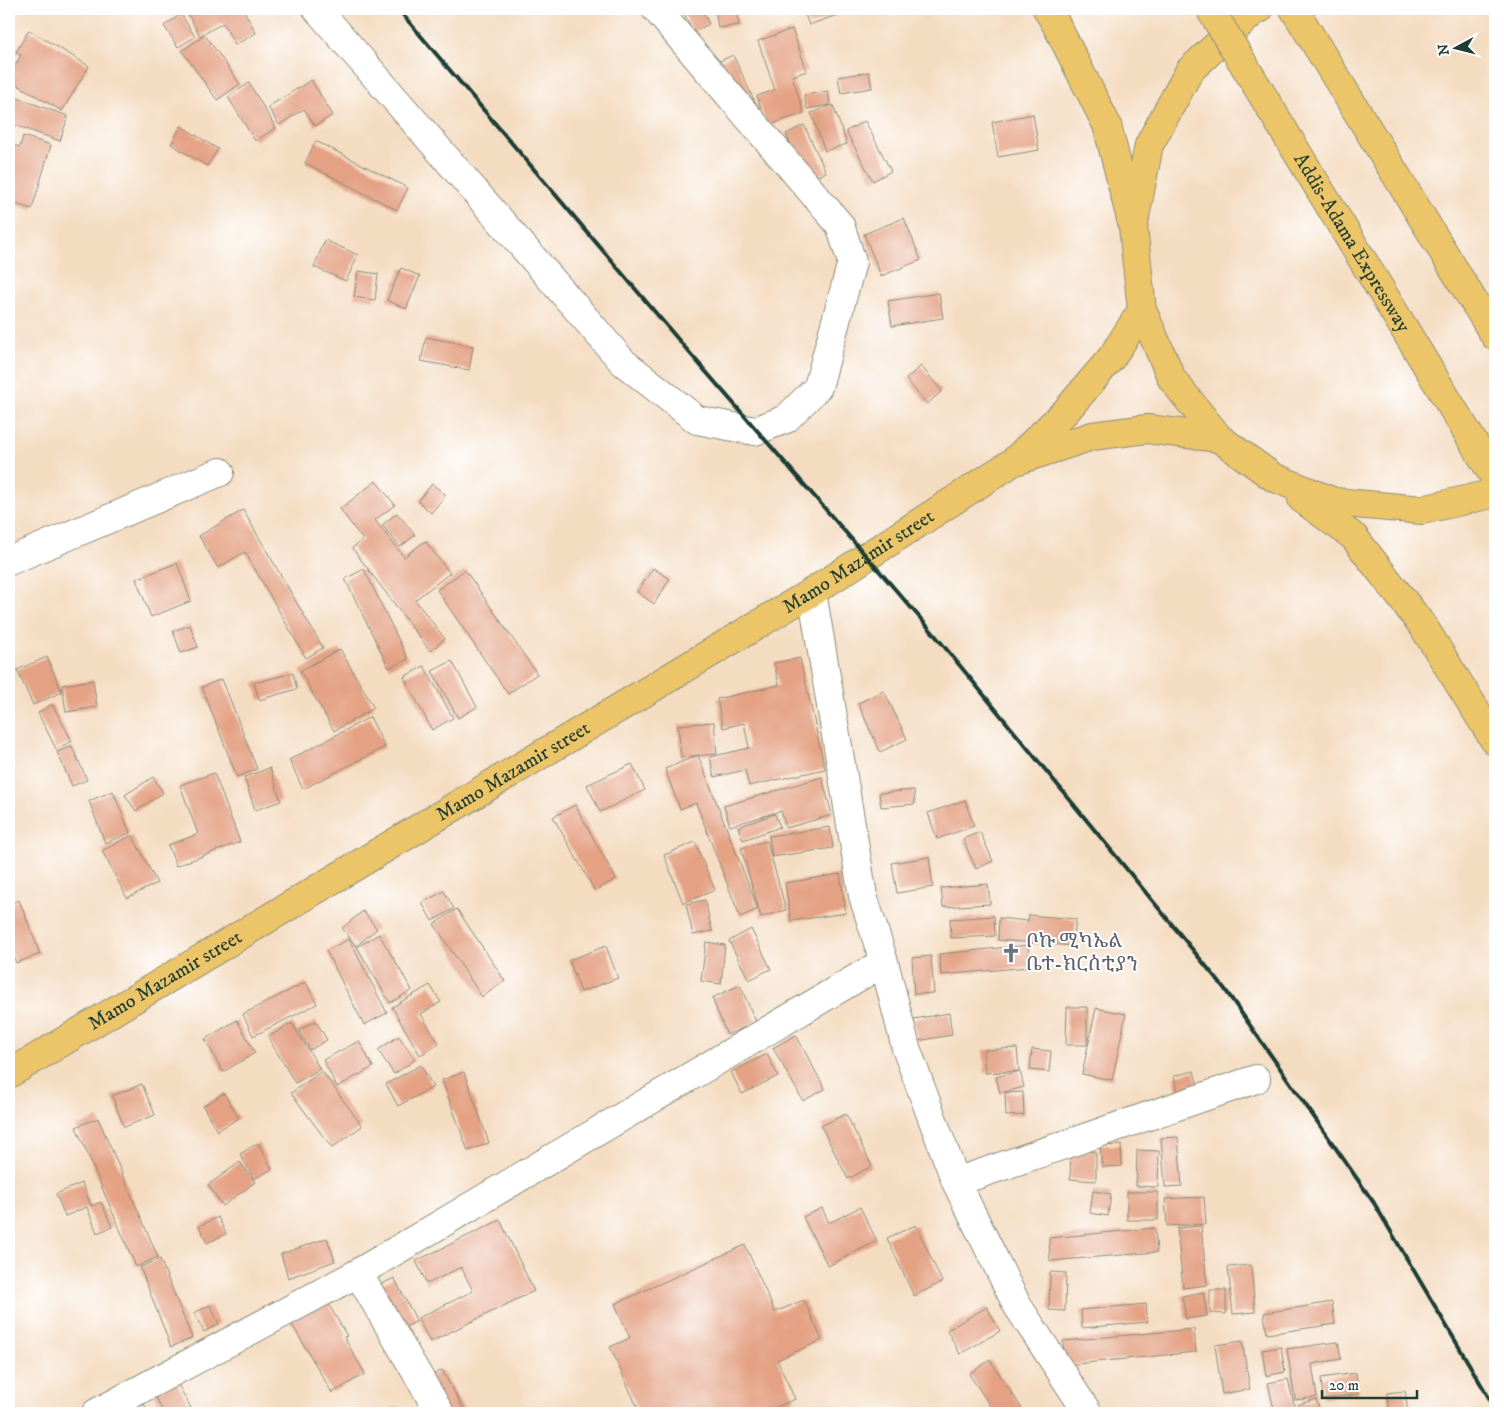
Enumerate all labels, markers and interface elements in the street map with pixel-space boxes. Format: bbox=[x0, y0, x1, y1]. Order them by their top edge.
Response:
north arrow bbox=[1432, 22, 1482, 72]
text: N bbox=[1434, 42, 1454, 56]
street label: Addis-Adama Expressway bbox=[1288, 148, 1416, 337]
street label: Mamo Mazamir street bbox=[778, 504, 939, 619]
street label: Mamo Mazamir street bbox=[432, 716, 595, 827]
street label: Mamo Mazamir street bbox=[84, 925, 247, 1036]
place label: ቦኩ ሚካኤል ቤተ-ክርስቲያን bbox=[1026, 929, 1138, 977]
church icon: ቦኩ ሚካኤል ቤተ-ክርስቲያን bbox=[1000, 942, 1022, 964]
scale bar bbox=[1322, 1367, 1416, 1399]
text: 20 m bbox=[1329, 1376, 1359, 1395]

